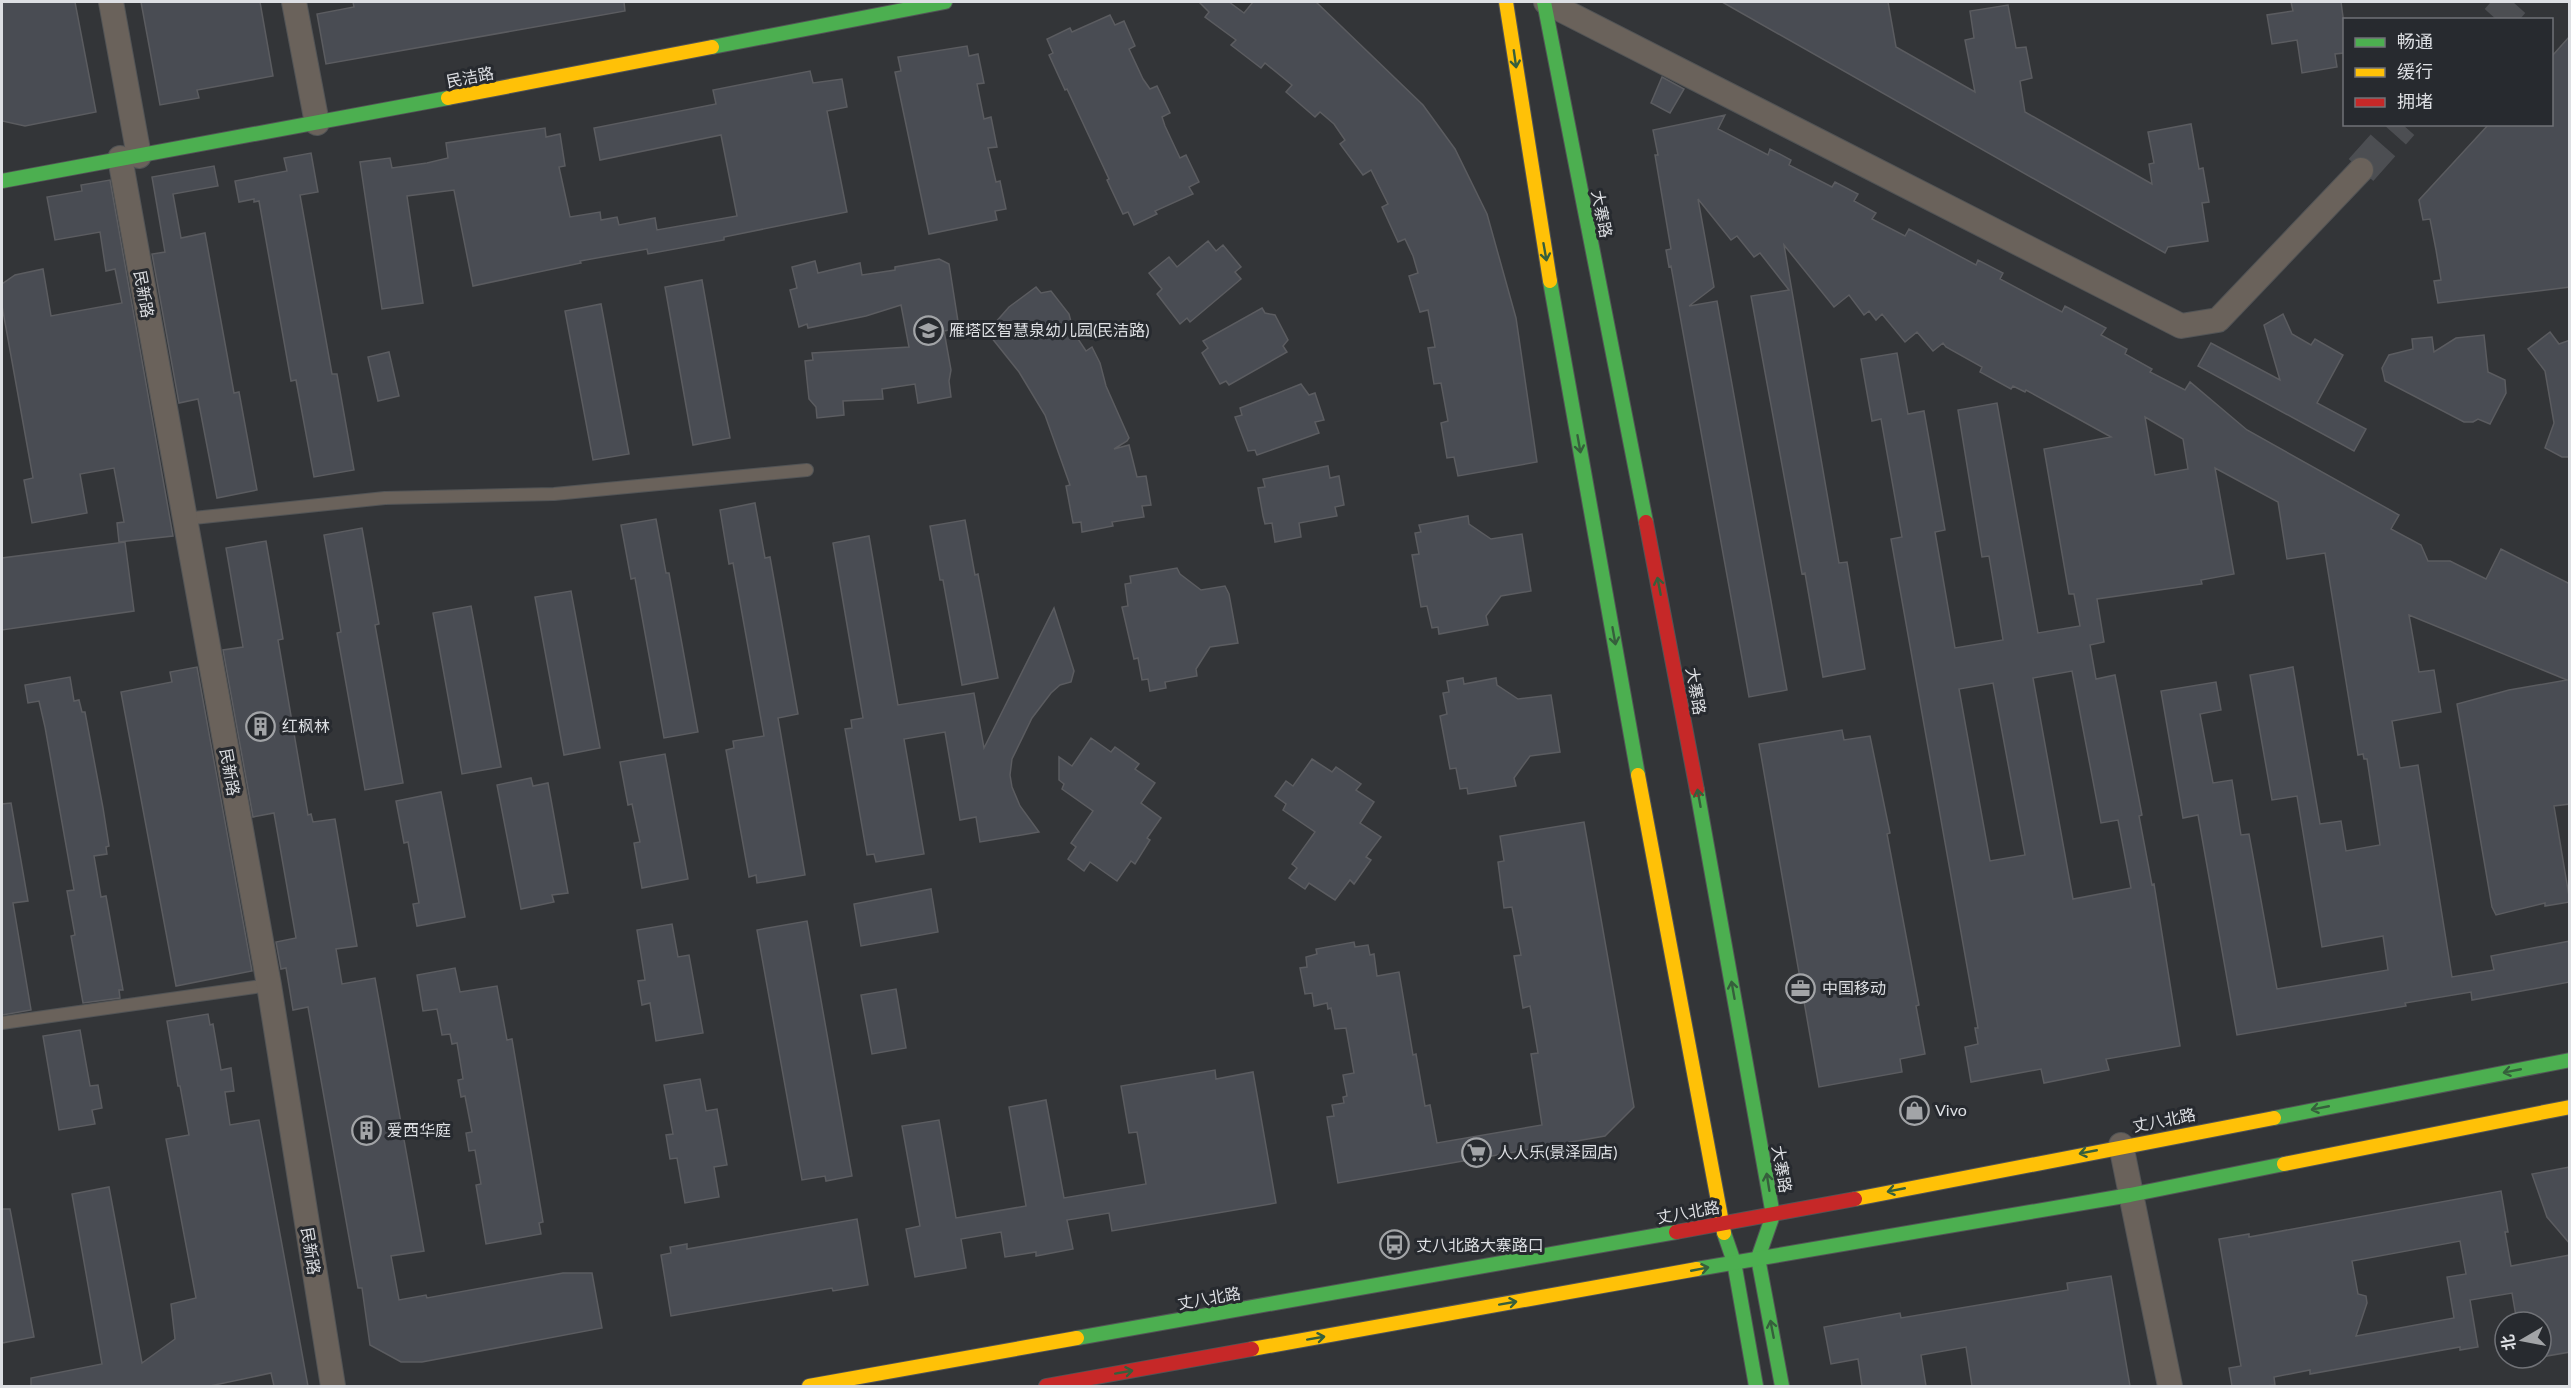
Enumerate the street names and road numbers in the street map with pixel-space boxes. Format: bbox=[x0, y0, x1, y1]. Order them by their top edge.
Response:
street label: 民洁路 bbox=[445, 63, 495, 90]
street label: 大寨路 bbox=[1589, 189, 1616, 239]
street label: 民新路 bbox=[131, 269, 158, 319]
street label: 大寨路 bbox=[1683, 666, 1710, 716]
street label: 民新路 bbox=[217, 747, 244, 797]
street label: 丈八北路 bbox=[2131, 1104, 2197, 1135]
street label: 大寨路 bbox=[1769, 1144, 1796, 1194]
street label: 丈八北路 bbox=[1655, 1197, 1721, 1226]
street label: 民新路 bbox=[298, 1226, 325, 1276]
street label: 丈八北路 bbox=[1176, 1283, 1242, 1312]

